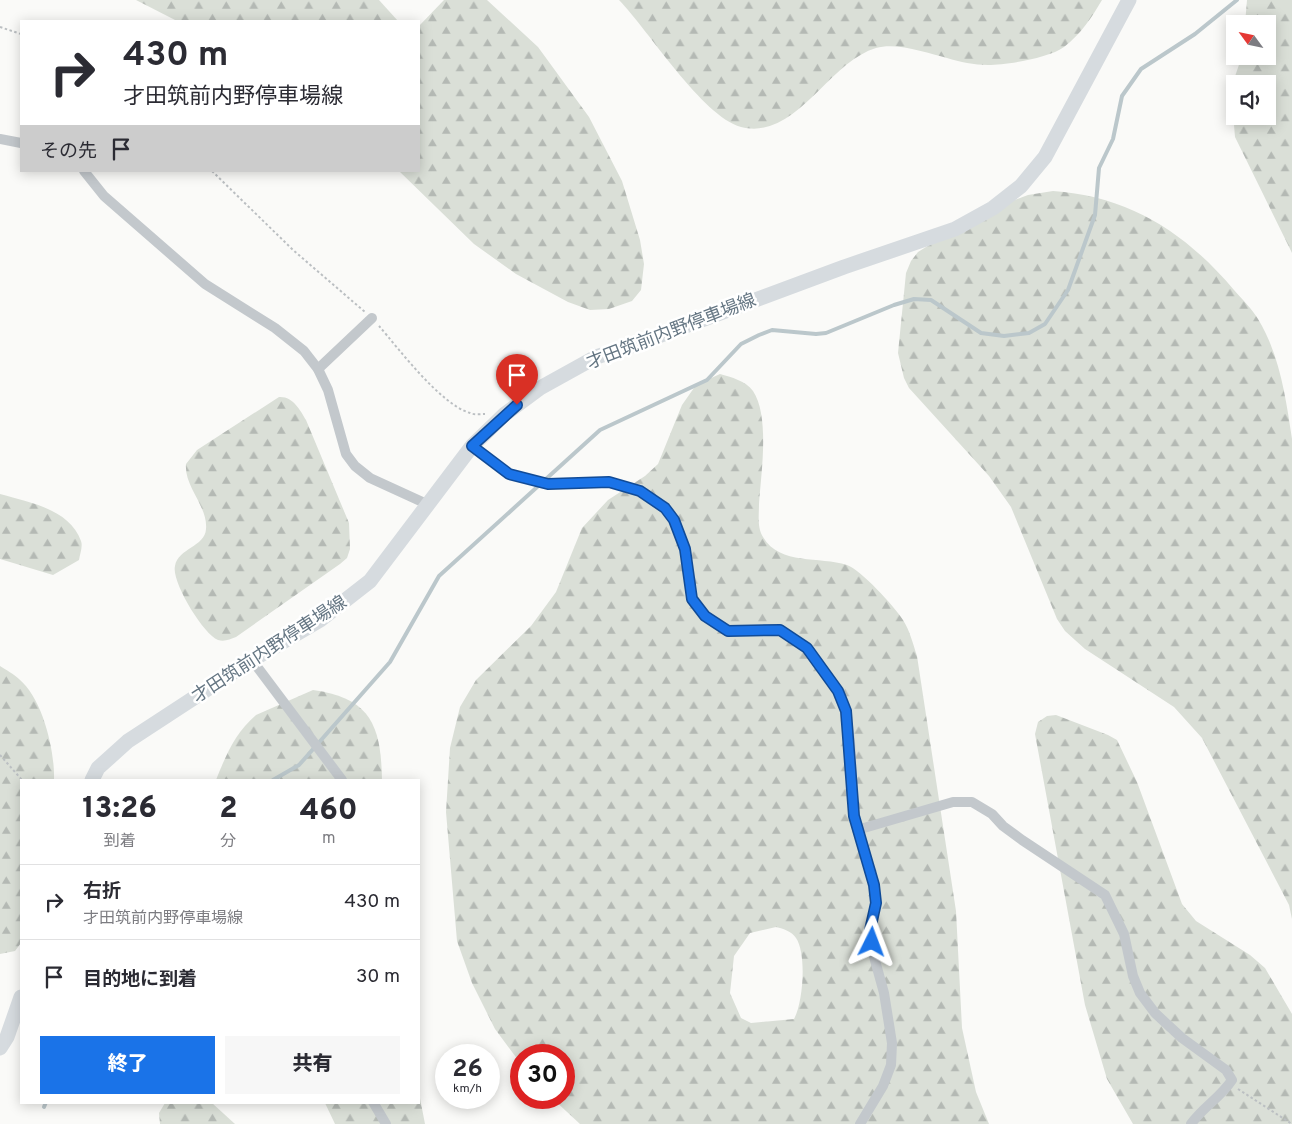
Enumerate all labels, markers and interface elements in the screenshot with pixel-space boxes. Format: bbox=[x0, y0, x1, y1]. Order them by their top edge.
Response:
north arrow bbox=[1226, 15, 1276, 65]
map controls bbox=[1226, 15, 1276, 125]
text: 430 m bbox=[123, 34, 228, 78]
icon: right bbox=[40, 40, 105, 105]
button: sound bbox=[1226, 75, 1276, 125]
text: 才田筑前内野停車場線 bbox=[123, 84, 343, 111]
icon: arrive bbox=[107, 135, 135, 163]
text: その先 bbox=[40, 140, 97, 164]
street label: 才田筑前内野停車場線 bbox=[583, 289, 760, 375]
pin bbox=[496, 354, 538, 405]
icon: arrive bbox=[503, 361, 531, 389]
street label: 才田筑前内野停車場線 bbox=[188, 592, 352, 709]
text: 13:26 bbox=[82, 791, 157, 828]
text: 2 bbox=[219, 791, 237, 828]
text: 460 bbox=[300, 793, 358, 830]
text: m bbox=[322, 829, 336, 849]
text: 到着 bbox=[104, 832, 136, 852]
text: 分 bbox=[220, 832, 236, 852]
text: 右折 bbox=[83, 880, 121, 904]
icon: right bbox=[40, 888, 68, 916]
text: 430 m bbox=[344, 890, 400, 914]
text: 才田筑前内野停車場線 bbox=[83, 909, 243, 929]
position arrow bbox=[845, 915, 897, 967]
icon: arrive bbox=[40, 963, 68, 991]
text: 30 m bbox=[356, 965, 400, 989]
text: 目的地に到着 bbox=[83, 968, 197, 992]
button: 終了 bbox=[40, 1036, 215, 1094]
button: 共有 bbox=[225, 1036, 400, 1094]
speed limit sign: 30 bbox=[510, 1044, 575, 1109]
text: 26 bbox=[452, 1054, 483, 1086]
text: km/h bbox=[453, 1081, 482, 1097]

